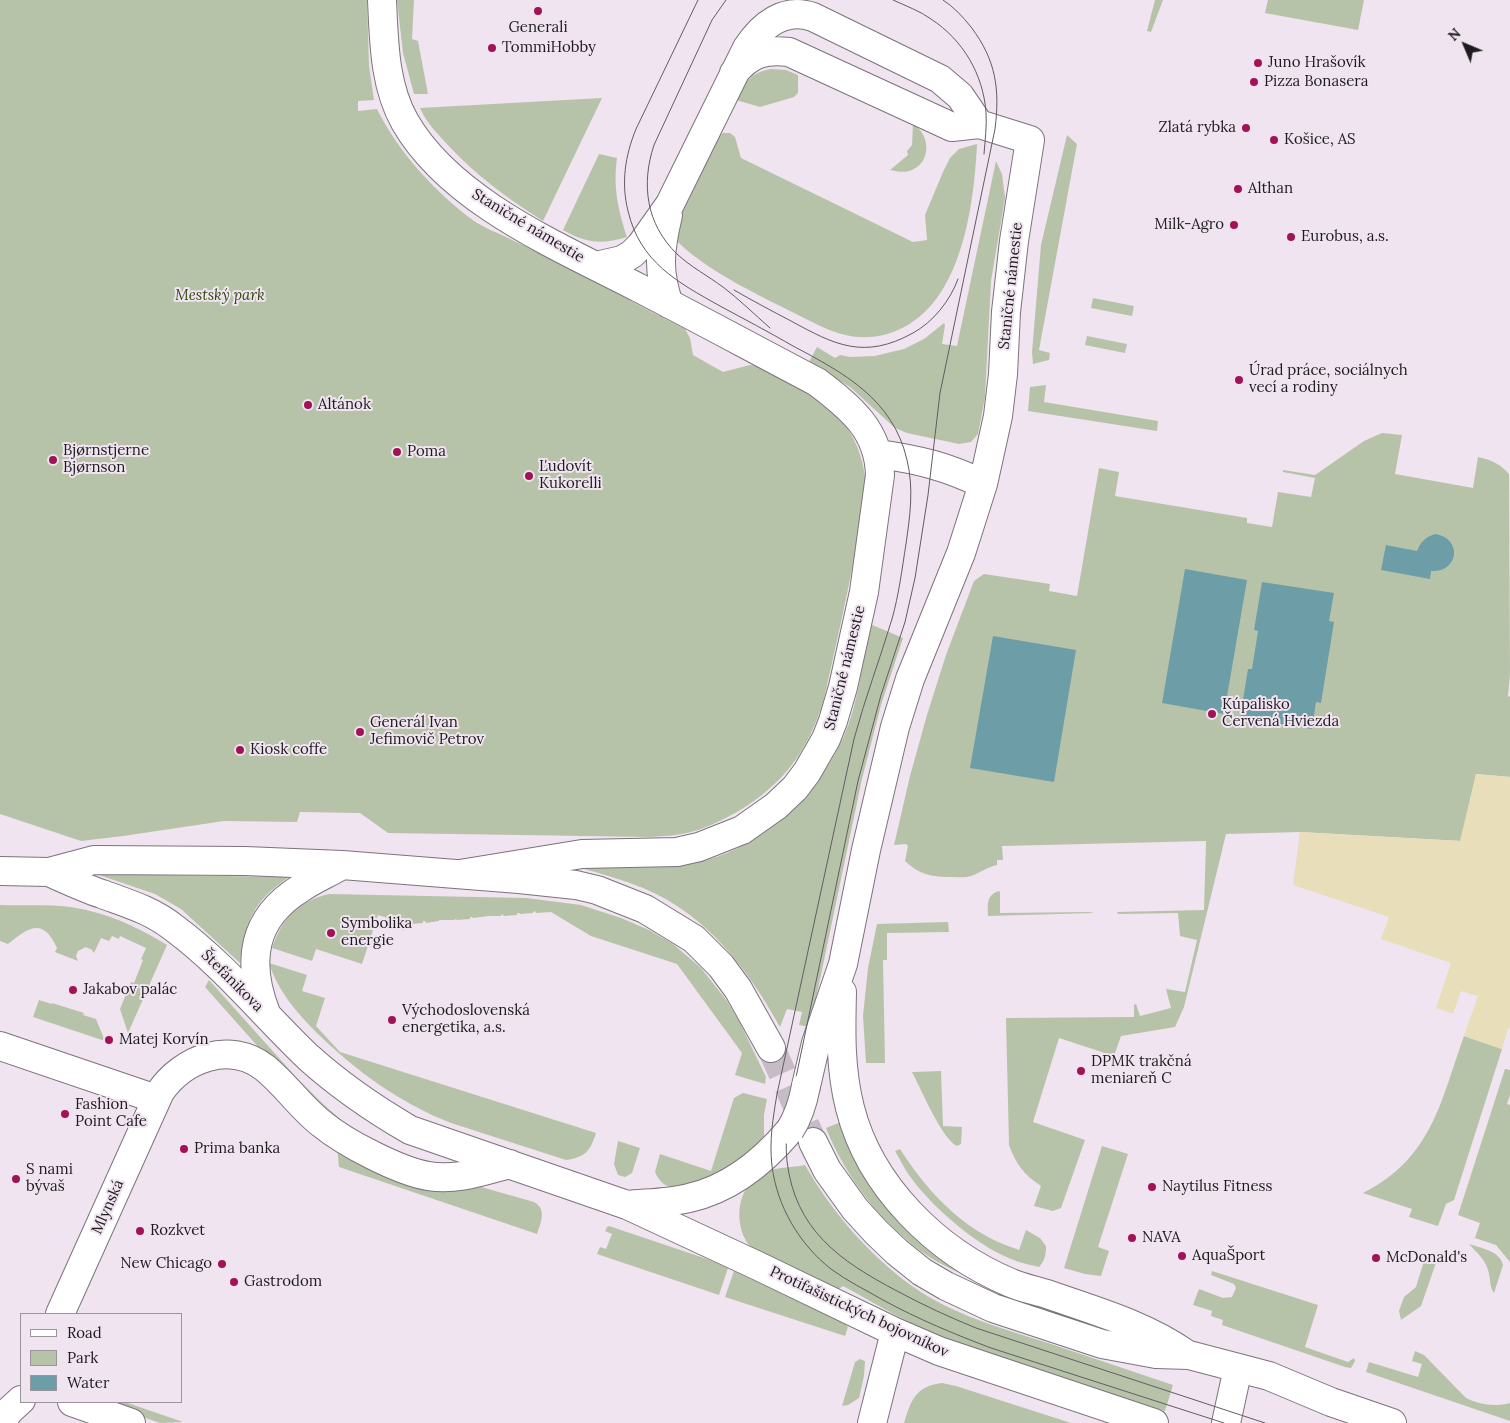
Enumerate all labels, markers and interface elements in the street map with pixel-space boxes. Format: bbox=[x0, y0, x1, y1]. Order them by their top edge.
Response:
marker: Generali bbox=[532, 5, 544, 17]
place label: Generali bbox=[508, 19, 568, 37]
north arrow bbox=[1440, 20, 1490, 70]
text: N bbox=[1444, 24, 1465, 45]
place label: TommiHobby bbox=[502, 39, 596, 57]
marker: TommiHobby bbox=[486, 42, 498, 54]
place label: Juno Hrašovík bbox=[1268, 54, 1366, 72]
marker: Juno Hrašovík bbox=[1252, 57, 1264, 69]
place label: Pizza Bonasera bbox=[1264, 73, 1368, 91]
marker: Pizza Bonasera bbox=[1248, 76, 1260, 88]
place label: Zlatá rybka bbox=[1159, 119, 1236, 137]
marker: Zlatá rybka bbox=[1240, 122, 1252, 134]
place label: Košice, AS bbox=[1284, 131, 1356, 149]
marker: Košice, AS bbox=[1268, 134, 1280, 146]
place label: Althan bbox=[1248, 180, 1293, 198]
marker: Althan bbox=[1232, 183, 1244, 195]
street label: Staničné námestie bbox=[469, 185, 587, 267]
place label: Milk-Agro bbox=[1154, 216, 1224, 234]
marker: Milk-Agro bbox=[1228, 219, 1240, 231]
street label: Staničné námestie bbox=[995, 221, 1027, 351]
place label: Eurobus, a.s. bbox=[1301, 228, 1389, 246]
marker: Eurobus, a.s. bbox=[1285, 231, 1297, 243]
park label: Mestský park bbox=[175, 287, 265, 305]
place label: Úrad práce, sociálnych vecí a rodiny bbox=[1249, 362, 1408, 397]
marker: Úrad práce, sociálnych vecí a rodiny bbox=[1233, 374, 1245, 386]
place label: Altánok bbox=[318, 396, 371, 414]
marker: Altánok bbox=[302, 399, 314, 411]
place label: Bjørnstjerne Bjørnson bbox=[63, 442, 149, 477]
place label: Poma bbox=[407, 443, 446, 461]
marker: Poma bbox=[391, 446, 403, 458]
marker: Bjørnstjerne Bjørnson bbox=[47, 454, 59, 466]
place label: Ľudovít Kukorelli bbox=[539, 458, 602, 493]
marker: Ľudovít Kukorelli bbox=[523, 470, 535, 482]
street label: Staničné námestie bbox=[821, 604, 869, 732]
place label: Kúpalisko Červená Hviezda bbox=[1222, 696, 1339, 731]
marker: Kúpalisko Červená Hviezda bbox=[1206, 708, 1218, 720]
place label: Generál Ivan Jefimovič Petrov bbox=[370, 714, 484, 749]
marker: Generál Ivan Jefimovič Petrov bbox=[354, 726, 366, 738]
place label: Kiosk coffe bbox=[250, 741, 327, 759]
marker: Kiosk coffe bbox=[234, 744, 246, 756]
place label: Symbolika energie bbox=[341, 915, 412, 950]
marker: Symbolika energie bbox=[325, 927, 337, 939]
street label: Štefánikova bbox=[197, 946, 267, 1016]
place label: Jakabov palác bbox=[83, 981, 177, 999]
marker: Jakabov palác bbox=[67, 984, 79, 996]
place label: Východoslovenská energetika, a.s. bbox=[402, 1002, 530, 1037]
marker: Východoslovenská energetika, a.s. bbox=[386, 1014, 398, 1026]
place label: Matej Korvín bbox=[119, 1031, 208, 1049]
marker: Matej Korvín bbox=[103, 1034, 115, 1046]
place label: DPMK trakčná meniareň C bbox=[1091, 1053, 1192, 1088]
marker: DPMK trakčná meniareň C bbox=[1075, 1065, 1087, 1077]
place label: Fashion Point Cafe bbox=[75, 1096, 147, 1131]
marker: Fashion Point Cafe bbox=[59, 1108, 71, 1120]
place label: Prima banka bbox=[194, 1140, 280, 1158]
marker: Prima banka bbox=[178, 1143, 190, 1155]
place label: S nami bývaš bbox=[26, 1161, 73, 1196]
marker: S nami bývaš bbox=[10, 1173, 22, 1185]
street label: Mlynská bbox=[88, 1177, 128, 1237]
place label: Naytilus Fitness bbox=[1162, 1178, 1272, 1196]
marker: Naytilus Fitness bbox=[1146, 1181, 1158, 1193]
place label: Rozkvet bbox=[150, 1222, 205, 1240]
marker: Rozkvet bbox=[134, 1225, 146, 1237]
place label: NAVA bbox=[1142, 1229, 1181, 1247]
marker: NAVA bbox=[1126, 1232, 1138, 1244]
place label: AquaŠport bbox=[1192, 1247, 1265, 1265]
place label: McDonald's bbox=[1386, 1249, 1467, 1267]
marker: AquaŠport bbox=[1176, 1250, 1188, 1262]
marker: McDonald's bbox=[1370, 1252, 1382, 1264]
place label: New Chicago bbox=[120, 1255, 212, 1273]
marker: New Chicago bbox=[216, 1258, 228, 1270]
street label: Protifašistických bojovníkov bbox=[767, 1263, 951, 1361]
place label: Gastrodom bbox=[244, 1273, 322, 1291]
marker: Gastrodom bbox=[228, 1276, 240, 1288]
legend bbox=[20, 1313, 182, 1403]
text: Road bbox=[67, 1323, 102, 1342]
text: Park bbox=[67, 1348, 98, 1367]
text: Water bbox=[67, 1373, 109, 1392]

